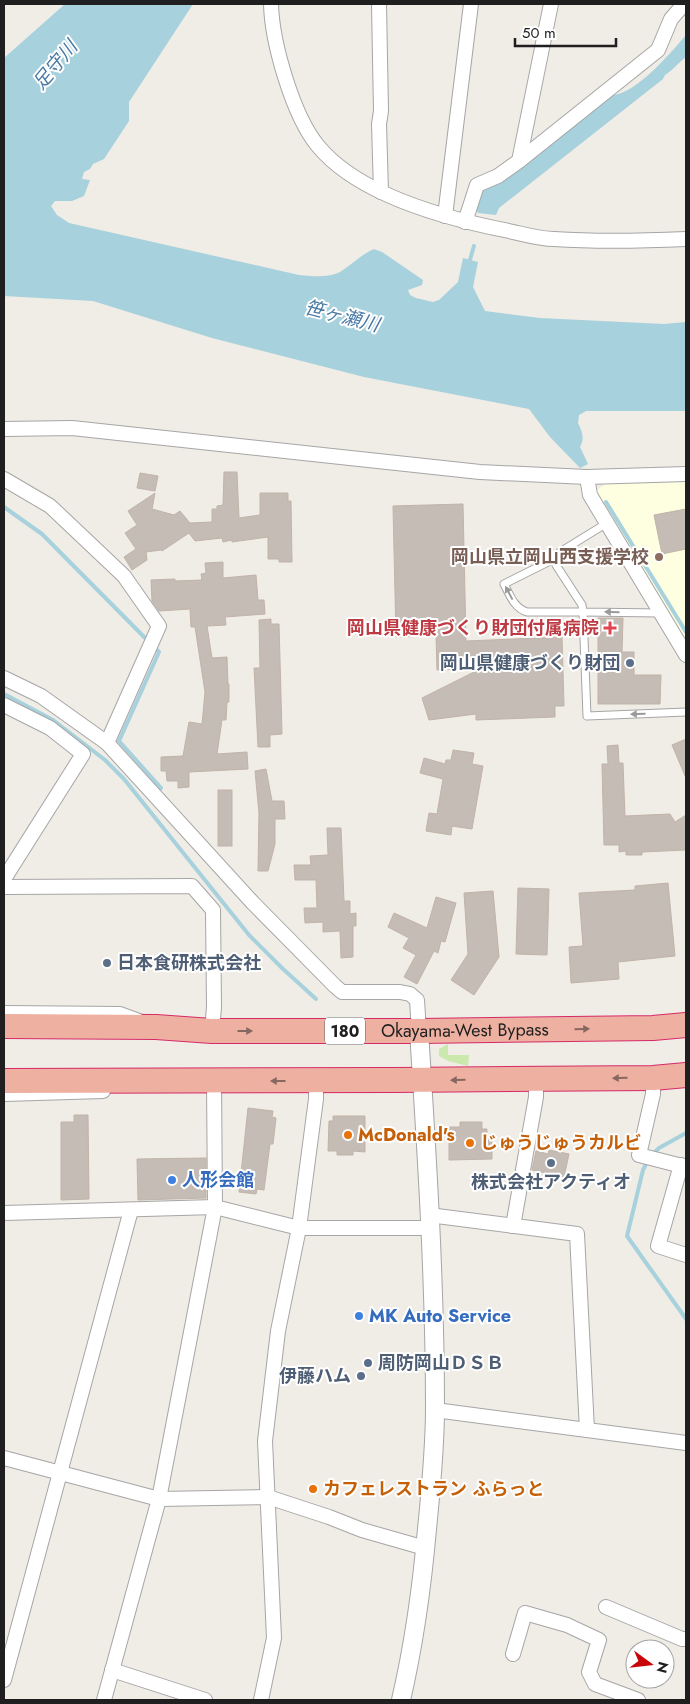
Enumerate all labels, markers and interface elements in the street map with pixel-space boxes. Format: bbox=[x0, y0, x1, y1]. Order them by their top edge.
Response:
scale bar bbox=[515, 15, 616, 47]
text: 50 m bbox=[522, 22, 556, 44]
water label: 足守川 bbox=[26, 33, 85, 96]
water label: 笹ヶ瀬川 bbox=[302, 294, 384, 339]
place label: 岡山県立岡山西支援学校 bbox=[451, 544, 649, 570]
marker: 岡山県立岡山西支援学校 bbox=[653, 551, 665, 563]
one-way arrow bbox=[505, 586, 513, 601]
one-way arrow bbox=[604, 608, 620, 616]
place label: 岡山県健康づくり財団付属病院 bbox=[347, 615, 599, 641]
marker: 岡山県健康づくり財団付属病院 bbox=[603, 621, 617, 635]
place label: 岡山県健康づくり財団 bbox=[440, 650, 620, 676]
marker: 岡山県健康づくり財団 bbox=[624, 657, 636, 669]
one-way arrow bbox=[629, 710, 645, 718]
place label: 日本食研株式会社 bbox=[117, 950, 261, 976]
marker: 日本食研株式会社 bbox=[101, 957, 113, 969]
street label: Okayama-West Bypass bbox=[381, 1016, 549, 1044]
road number: 180 bbox=[325, 1018, 365, 1044]
one-way arrow bbox=[575, 1025, 591, 1033]
one-way arrow bbox=[237, 1027, 253, 1035]
one-way arrow bbox=[612, 1074, 628, 1082]
one-way arrow bbox=[449, 1076, 465, 1084]
one-way arrow bbox=[269, 1077, 285, 1085]
place label: McDonald's bbox=[358, 1122, 455, 1148]
marker: McDonald's bbox=[342, 1129, 354, 1141]
place label: じゅうじゅうカルビ bbox=[480, 1130, 642, 1156]
marker: じゅうじゅうカルビ bbox=[464, 1137, 476, 1149]
marker: 株式会社アクティオ bbox=[545, 1157, 557, 1169]
place label: 人形会館 bbox=[182, 1167, 254, 1193]
place label: 株式会社アクティオ bbox=[471, 1169, 631, 1195]
marker: 人形会館 bbox=[166, 1174, 178, 1186]
place label: MK Auto Service bbox=[369, 1303, 511, 1329]
marker: MK Auto Service bbox=[353, 1310, 365, 1322]
place label: 周防岡山ＤＳＢ bbox=[378, 1350, 504, 1376]
marker: 周防岡山ＤＳＢ bbox=[362, 1357, 374, 1369]
place label: 伊藤ハム bbox=[279, 1363, 351, 1389]
marker: 伊藤ハム bbox=[355, 1370, 367, 1382]
place label: カフェレストラン ふらっと bbox=[323, 1476, 544, 1502]
marker: カフェレストラン ふらっと bbox=[307, 1483, 319, 1495]
north arrow bbox=[625, 1639, 675, 1689]
text: N bbox=[651, 1659, 674, 1675]

